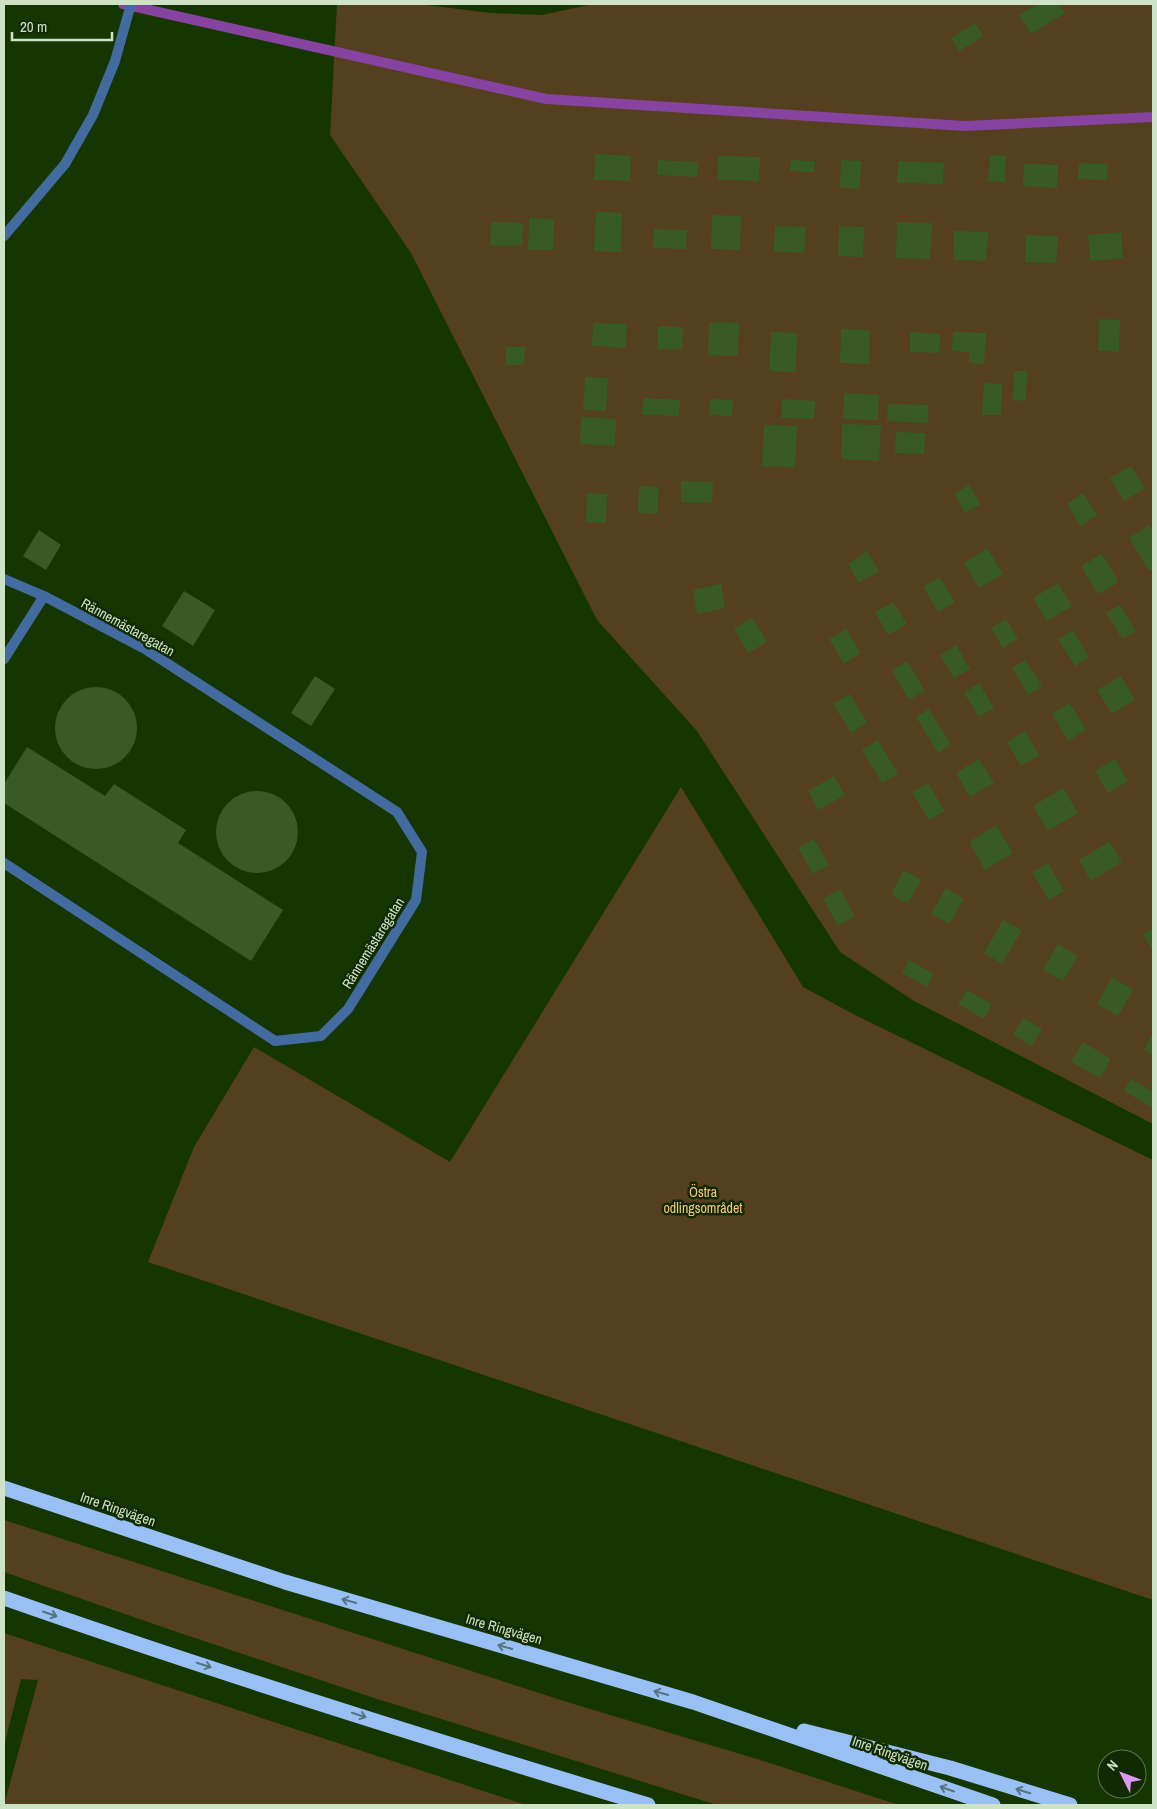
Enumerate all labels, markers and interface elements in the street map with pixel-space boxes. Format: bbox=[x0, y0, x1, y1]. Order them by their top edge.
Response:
scale bar bbox=[12, 10, 112, 42]
text: 20 m bbox=[20, 16, 47, 37]
street label: Rännemästaregatan bbox=[78, 594, 178, 660]
street label: Rännemästaregatan bbox=[338, 894, 408, 992]
park label: Östra odlingsområdet bbox=[663, 1183, 743, 1217]
street label: Inre Ringvägen bbox=[78, 1488, 158, 1530]
one-way arrow bbox=[341, 1596, 357, 1606]
one-way arrow bbox=[41, 1610, 57, 1619]
street label: Inre Ringvägen bbox=[464, 1610, 544, 1648]
one-way arrow bbox=[497, 1641, 513, 1651]
one-way arrow bbox=[196, 1661, 212, 1671]
one-way arrow bbox=[653, 1687, 669, 1697]
one-way arrow bbox=[350, 1711, 366, 1720]
street label: Inre Ringvägen bbox=[850, 1732, 930, 1774]
north arrow bbox=[1097, 1749, 1147, 1799]
text: N bbox=[1103, 1756, 1122, 1774]
one-way arrow bbox=[940, 1784, 956, 1794]
one-way arrow bbox=[1016, 1786, 1032, 1795]

